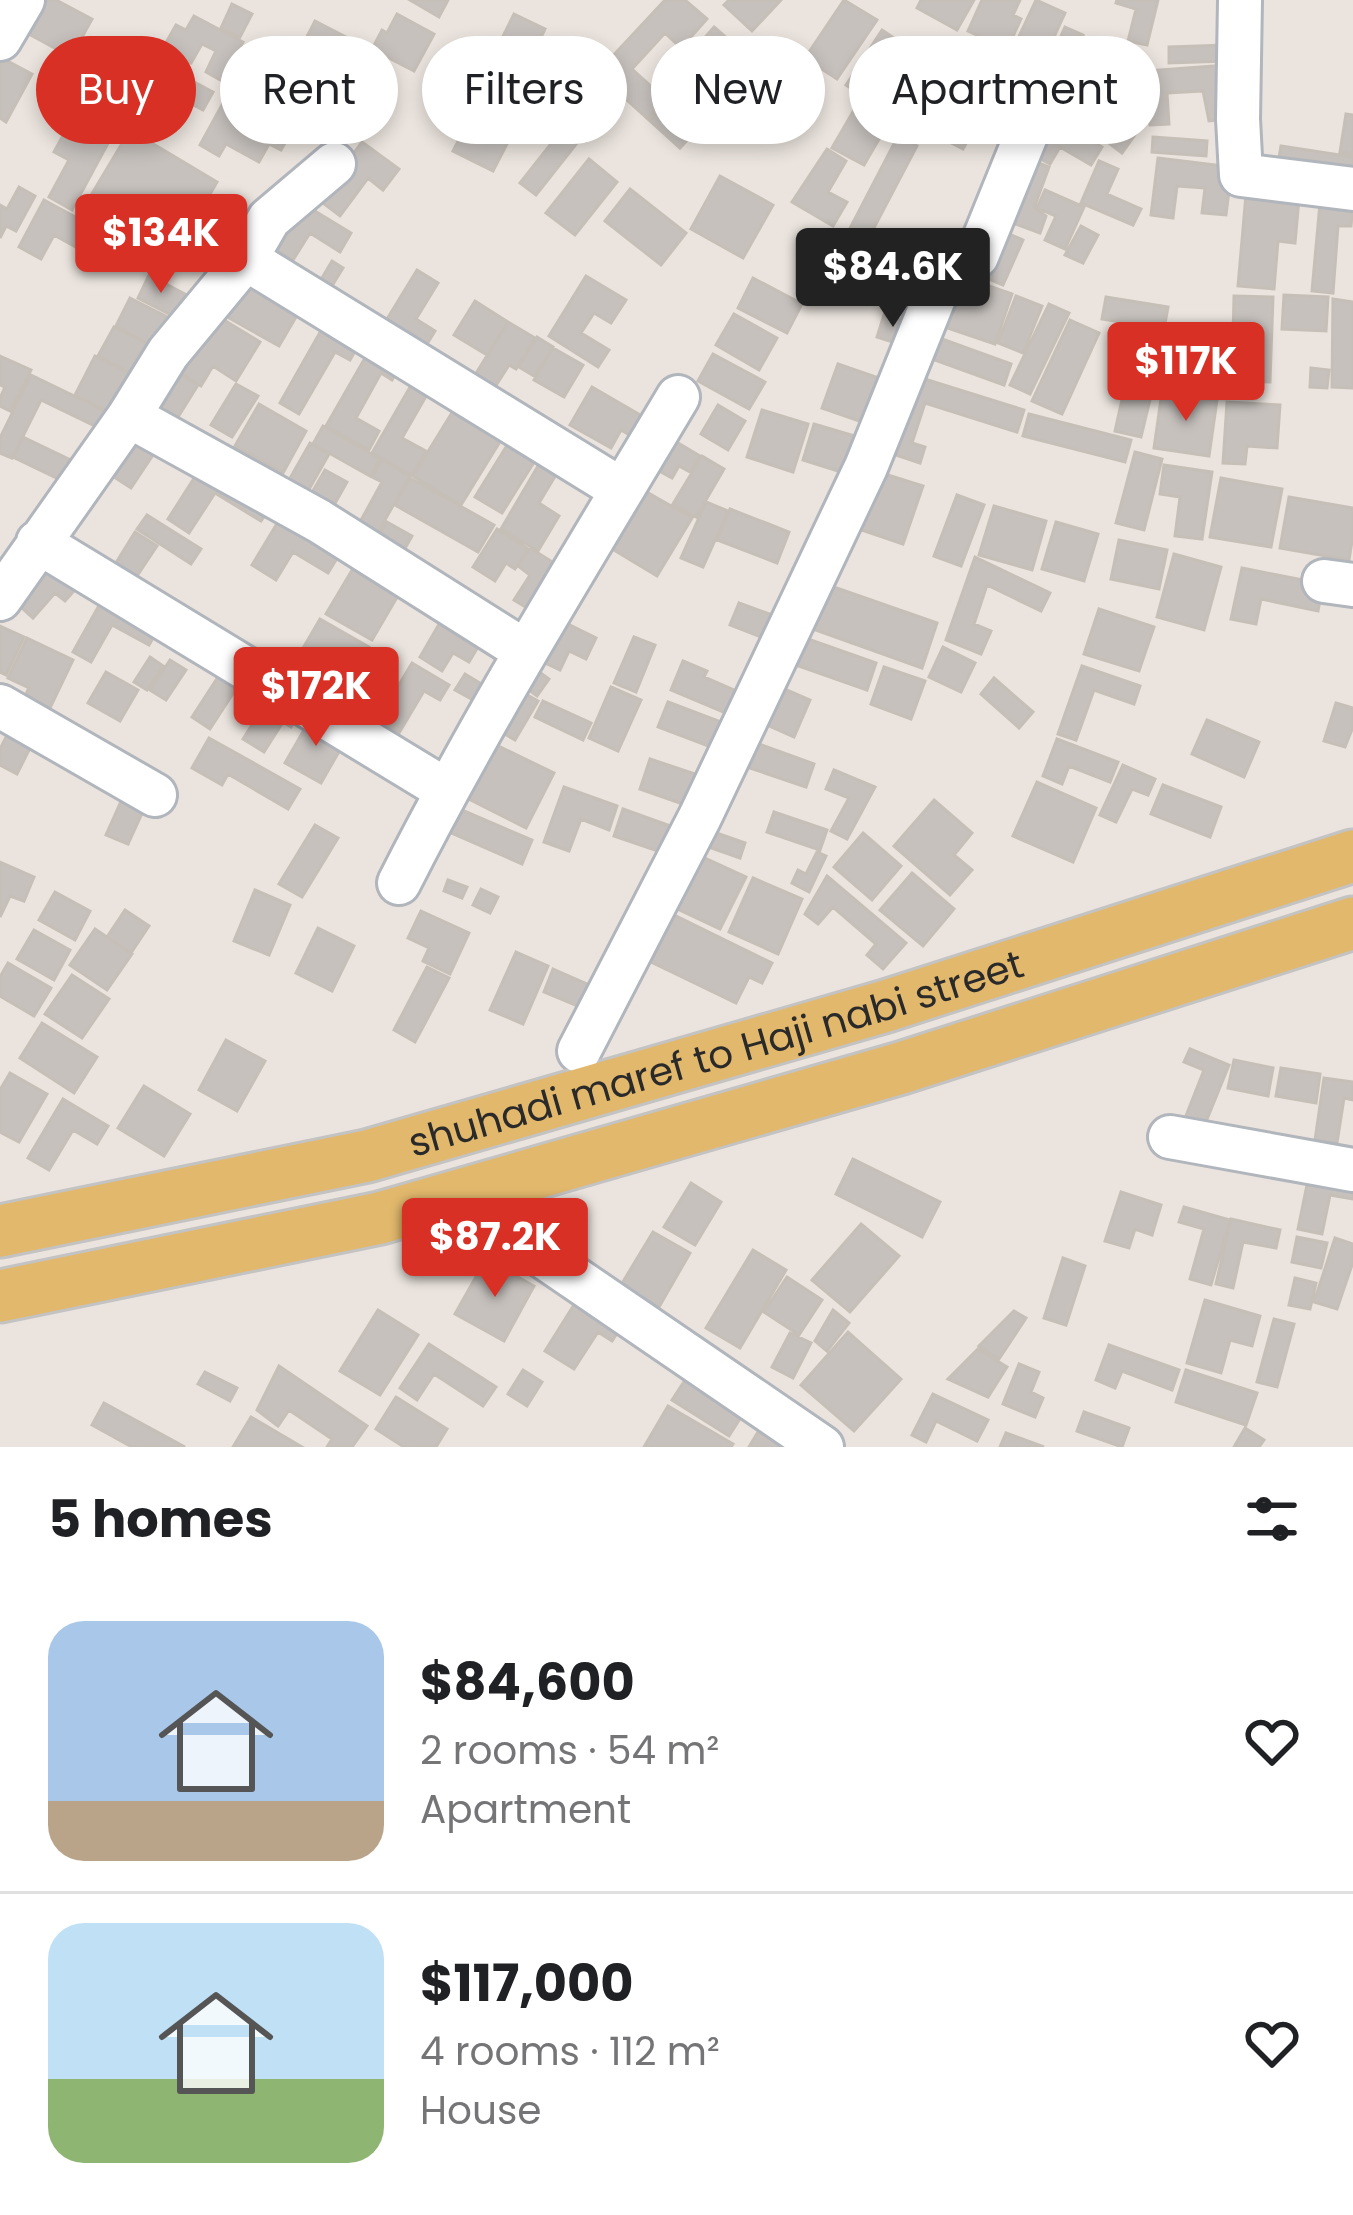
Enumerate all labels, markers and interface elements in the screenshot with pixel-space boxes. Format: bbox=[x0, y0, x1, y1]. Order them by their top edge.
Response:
chip: Buy bbox=[36, 36, 196, 144]
chip: Rent bbox=[220, 36, 398, 144]
chip: Filters bbox=[422, 36, 627, 144]
chip: New bbox=[651, 36, 825, 144]
chip: Apartment bbox=[849, 36, 1160, 144]
pin: $134K bbox=[77, 194, 245, 296]
text: $134K bbox=[102, 205, 220, 260]
pin: $84.6K bbox=[795, 228, 991, 330]
text: $84.6K bbox=[823, 239, 963, 294]
pin: $117K bbox=[1102, 322, 1270, 424]
text: $117K bbox=[1134, 333, 1238, 388]
pin: $172K bbox=[232, 647, 400, 749]
text: $172K bbox=[261, 658, 371, 713]
street label: shuhadi maref to Haji nabi street bbox=[402, 937, 1030, 1171]
pin: $87.2K bbox=[397, 1198, 593, 1300]
text: $87.2K bbox=[429, 1209, 561, 1264]
text: 5 homes bbox=[48, 1483, 273, 1555]
icon: filters bbox=[1239, 1486, 1305, 1552]
text: $84,600 bbox=[420, 1646, 635, 1718]
icon: home bbox=[144, 1669, 288, 1813]
icon: heart bbox=[1239, 1708, 1305, 1774]
text: 2 rooms · 54 m² bbox=[420, 1723, 719, 1778]
text: Apartment bbox=[420, 1782, 631, 1837]
text: $117,000 bbox=[420, 1947, 634, 2019]
icon: home bbox=[144, 1971, 288, 2115]
icon: heart bbox=[1239, 2010, 1305, 2076]
text: 4 rooms · 112 m² bbox=[420, 2024, 720, 2079]
text: House bbox=[420, 2083, 541, 2138]

